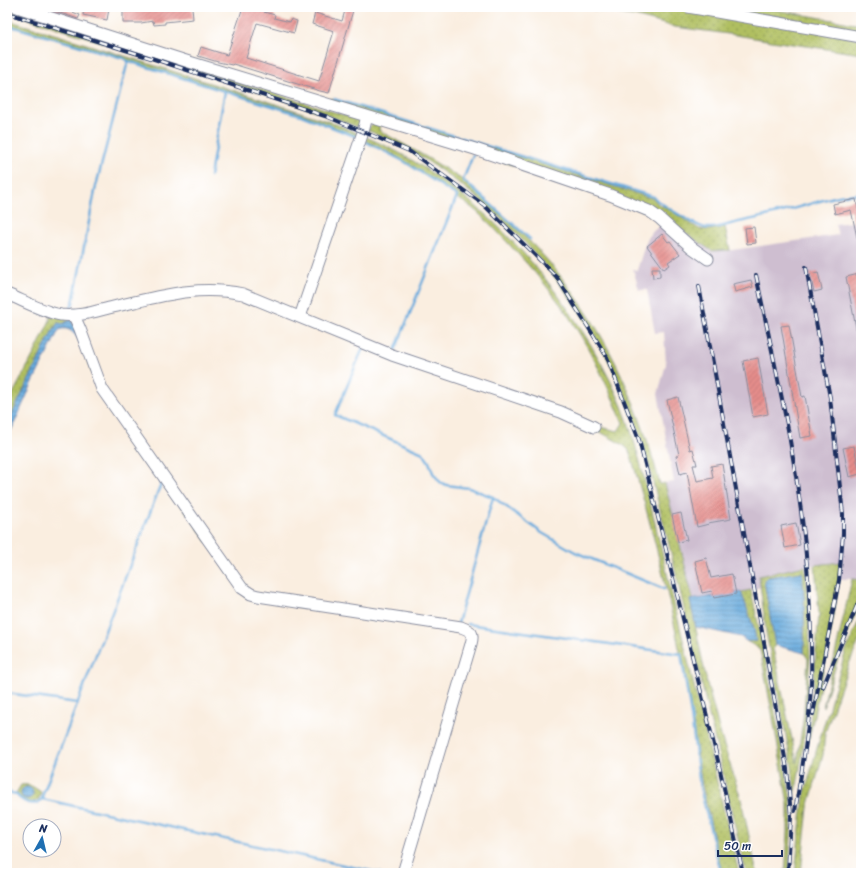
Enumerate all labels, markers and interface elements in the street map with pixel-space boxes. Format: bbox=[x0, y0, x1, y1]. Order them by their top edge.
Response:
north arrow bbox=[22, 818, 62, 858]
text: N bbox=[37, 819, 49, 839]
scale bar bbox=[718, 832, 782, 858]
text: 50 m bbox=[724, 835, 751, 857]

